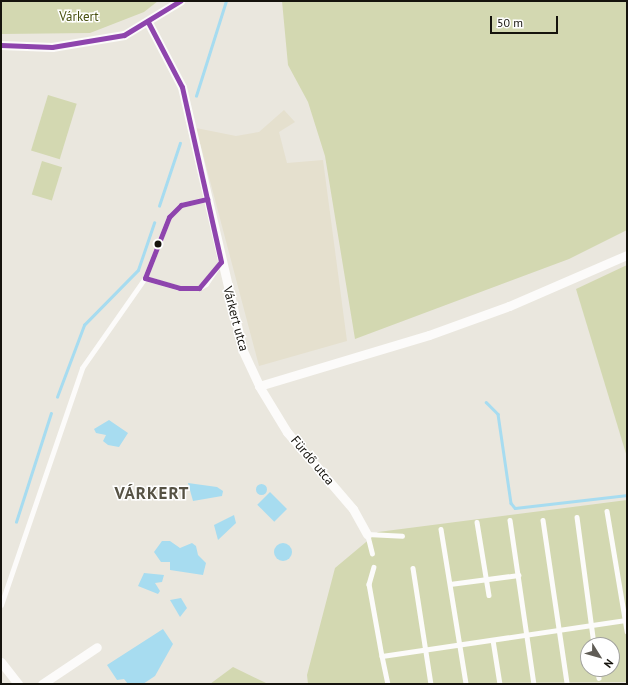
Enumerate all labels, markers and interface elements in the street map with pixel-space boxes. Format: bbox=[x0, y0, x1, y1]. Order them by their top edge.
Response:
scale bar bbox=[492, 8, 560, 34]
park label: Várkert bbox=[59, 9, 99, 25]
text: 50 m bbox=[497, 15, 523, 30]
unlabelled marker bbox=[153, 239, 163, 249]
street label: Várkert utca bbox=[219, 285, 251, 353]
street label: Fürdő utca bbox=[287, 433, 337, 489]
district label: VÁRKERT bbox=[114, 484, 190, 504]
north arrow bbox=[580, 637, 620, 677]
text: N bbox=[601, 657, 617, 671]

